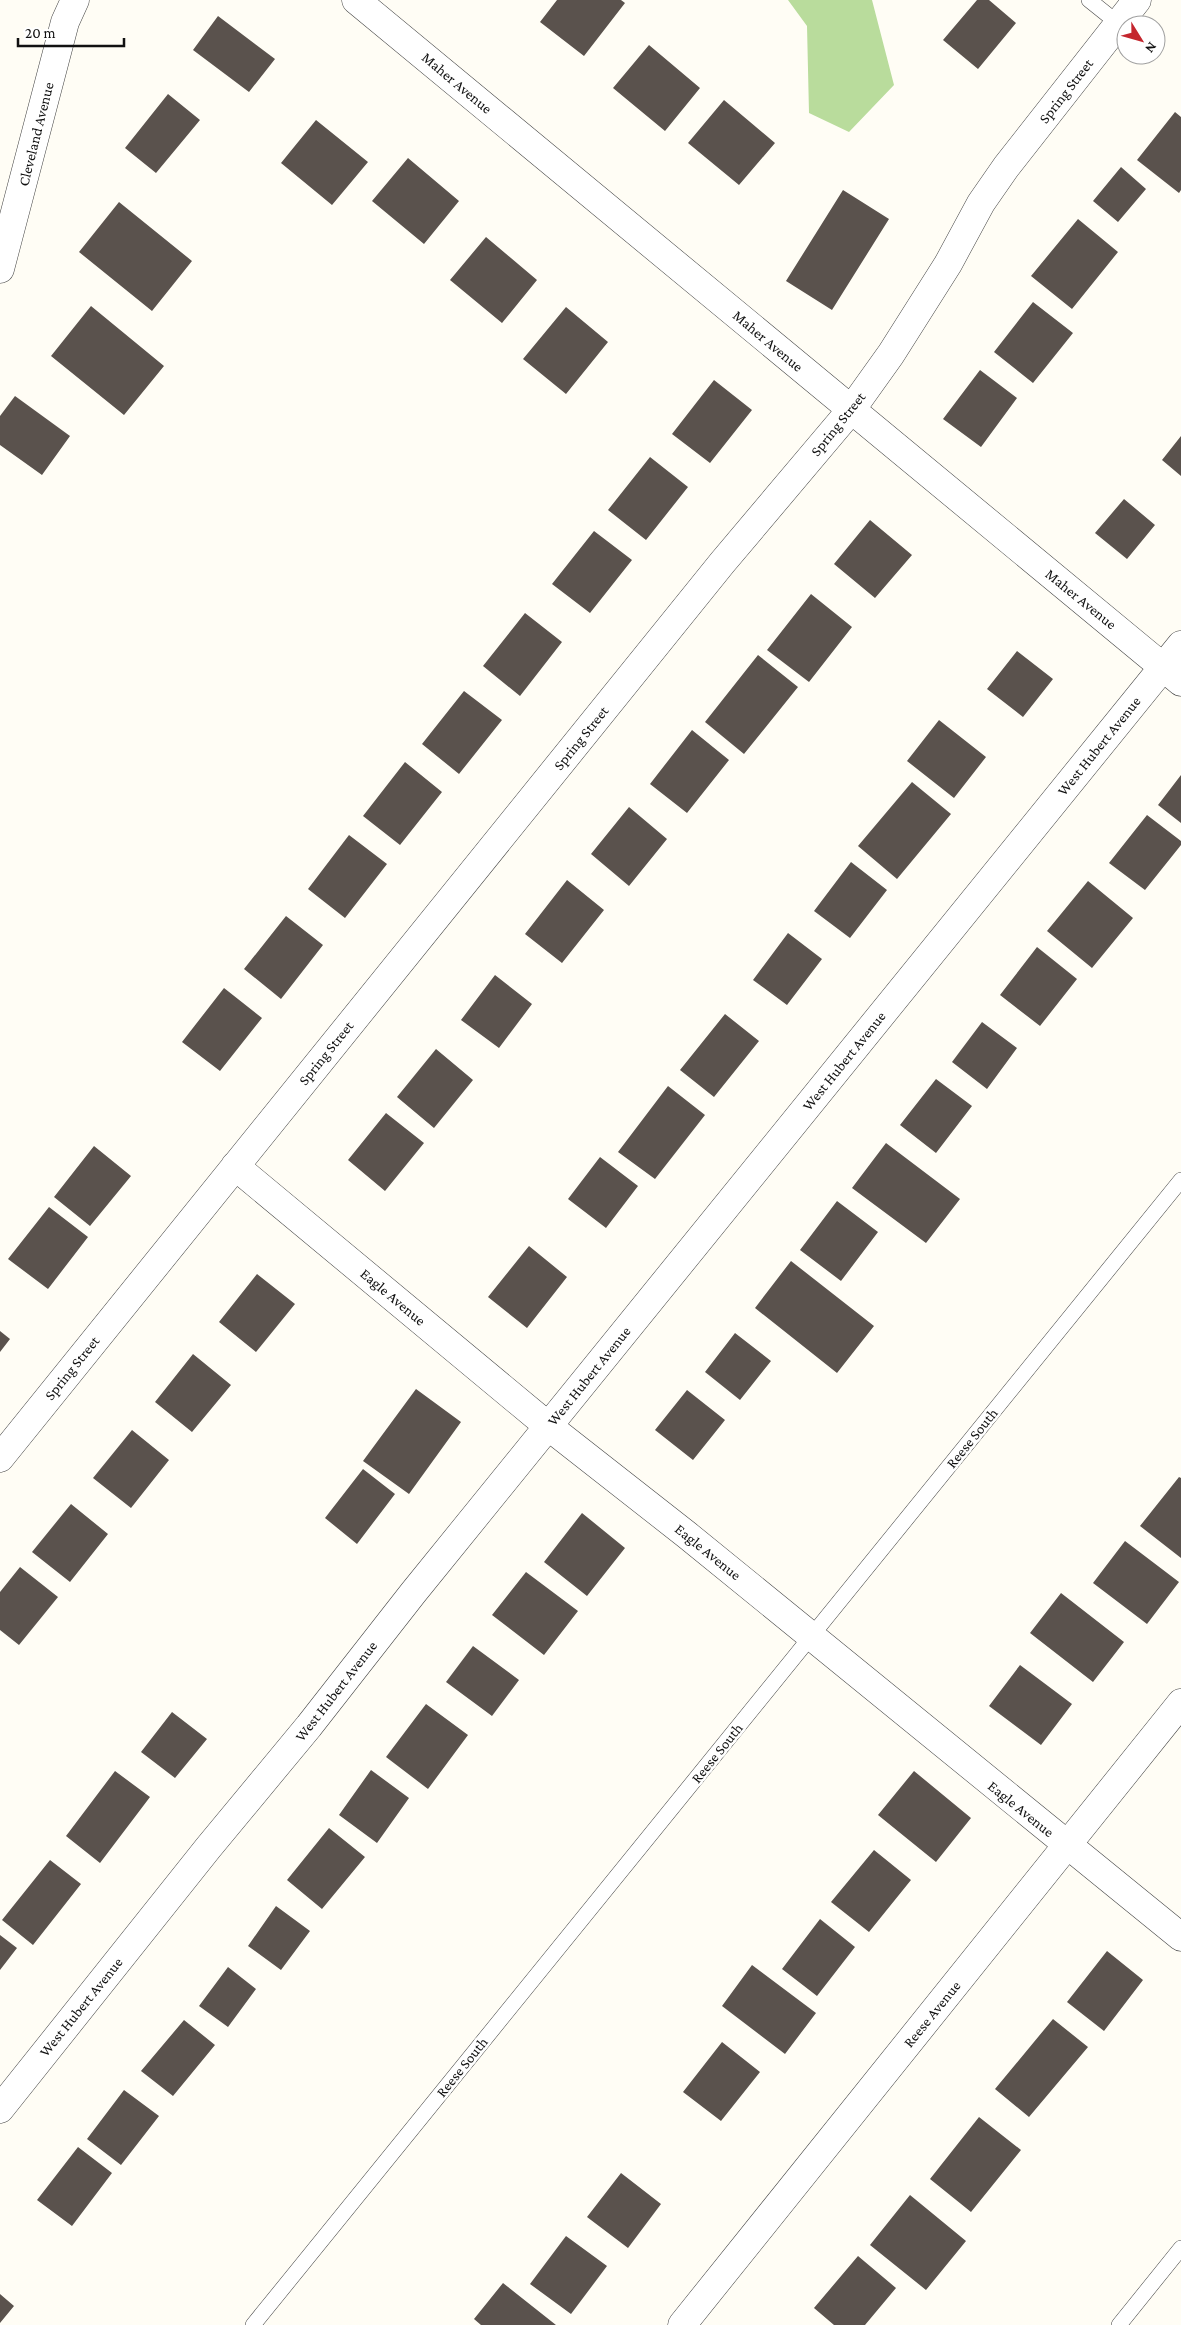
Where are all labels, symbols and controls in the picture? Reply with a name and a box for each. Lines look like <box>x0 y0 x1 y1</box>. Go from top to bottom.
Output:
scale bar <box>18 15 124 47</box>
north arrow <box>1116 15 1166 65</box>
text: 20 m <box>25 25 56 41</box>
text: N <box>1142 39 1161 57</box>
street label: Maher Avenue <box>419 49 496 117</box>
street label: Spring Street <box>1036 55 1098 127</box>
street label: Cleveland Avenue <box>15 80 57 188</box>
street label: Maher Avenue <box>730 307 807 375</box>
street label: Spring Street <box>807 388 870 460</box>
street label: Maher Avenue <box>1042 566 1120 633</box>
street label: West Hubert Avenue <box>1054 693 1144 799</box>
street label: Spring Street <box>550 702 613 774</box>
street label: West Hubert Avenue <box>799 1008 889 1114</box>
street label: Spring Street <box>295 1017 358 1089</box>
street label: Eagle Avenue <box>357 1265 429 1330</box>
street label: West Hubert Avenue <box>544 1323 634 1429</box>
street label: Spring Street <box>41 1332 104 1404</box>
street label: Reese South <box>943 1405 1001 1471</box>
street label: Eagle Avenue <box>671 1521 744 1584</box>
street label: West Hubert Avenue <box>292 1637 380 1744</box>
street label: Reese South <box>688 1720 746 1786</box>
street label: Eagle Avenue <box>984 1778 1057 1841</box>
street label: West Hubert Avenue <box>36 1954 126 2060</box>
street label: Reese Avenue <box>900 1977 964 2050</box>
street label: Reese South <box>433 2034 491 2100</box>

